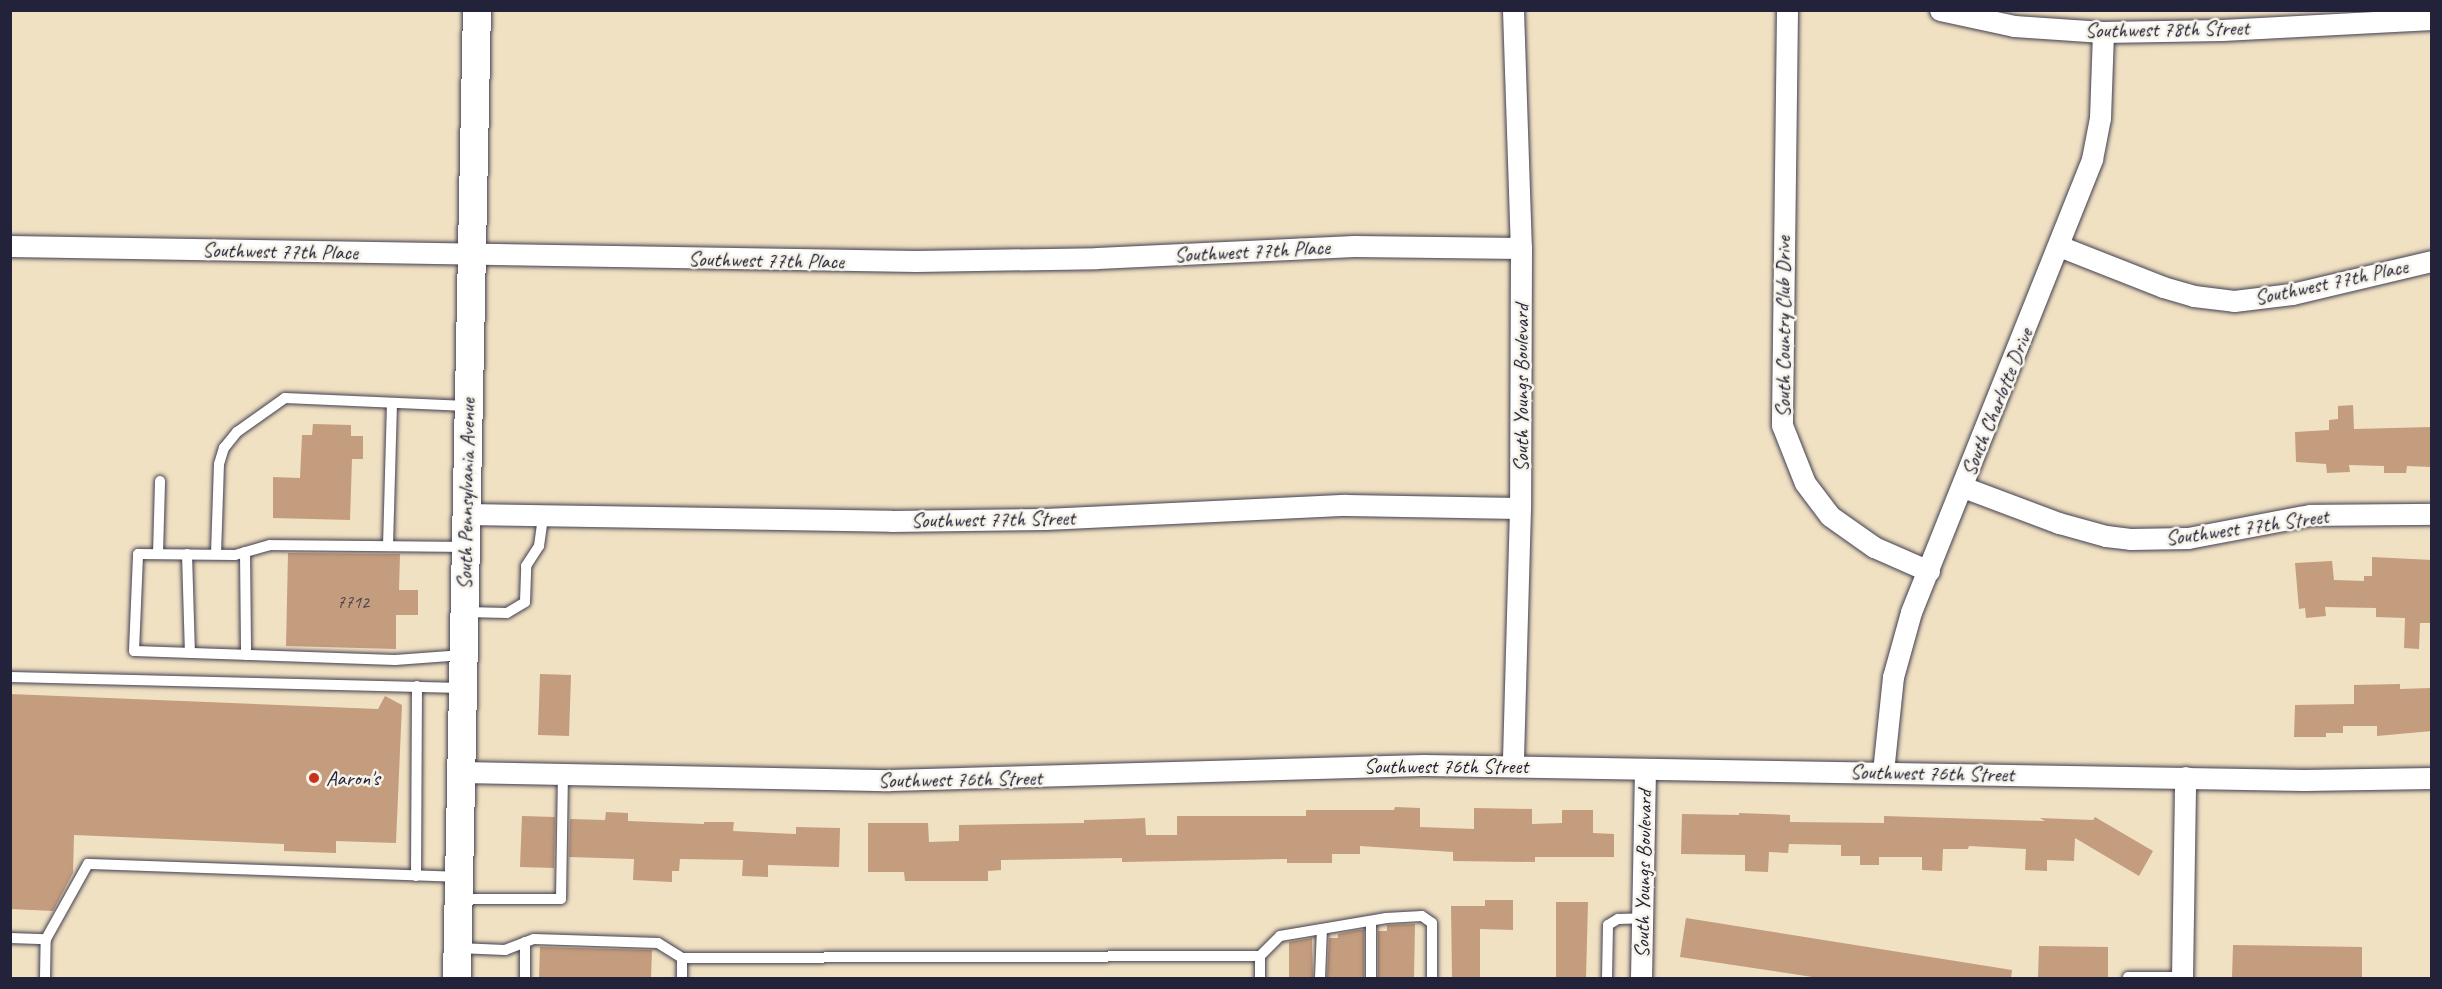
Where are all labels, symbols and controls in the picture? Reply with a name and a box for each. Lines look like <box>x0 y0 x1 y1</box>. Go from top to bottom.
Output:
street label: Southwest 78th Street <box>2084 15 2250 43</box>
street label: Southwest 77th Place <box>1174 234 1330 268</box>
street label: South Country Club Drive <box>1770 236 1796 418</box>
street label: Southwest 77th Place <box>202 237 358 265</box>
street label: Southwest 77th Place <box>688 246 844 274</box>
street label: Southwest 77th Place <box>2252 253 2410 311</box>
street label: South Youngs Boulevard <box>1508 304 1534 472</box>
street label: South Charlotte Drive <box>1956 324 2038 480</box>
street label: South Pennsylvania Avenue <box>452 398 480 590</box>
street label: Southwest 77th Street <box>2164 503 2330 551</box>
street label: Southwest 77th Street <box>910 505 1076 533</box>
house number: 7712 <box>337 591 369 613</box>
street label: Southwest 76th Street <box>1364 753 1528 779</box>
street label: Southwest 76th Street <box>1849 759 2015 787</box>
place label: Aaron's <box>326 765 380 791</box>
street label: Southwest 76th Street <box>877 765 1043 793</box>
marker: Aaron's <box>307 771 321 785</box>
street label: South Youngs Boulevard <box>1629 789 1657 959</box>

